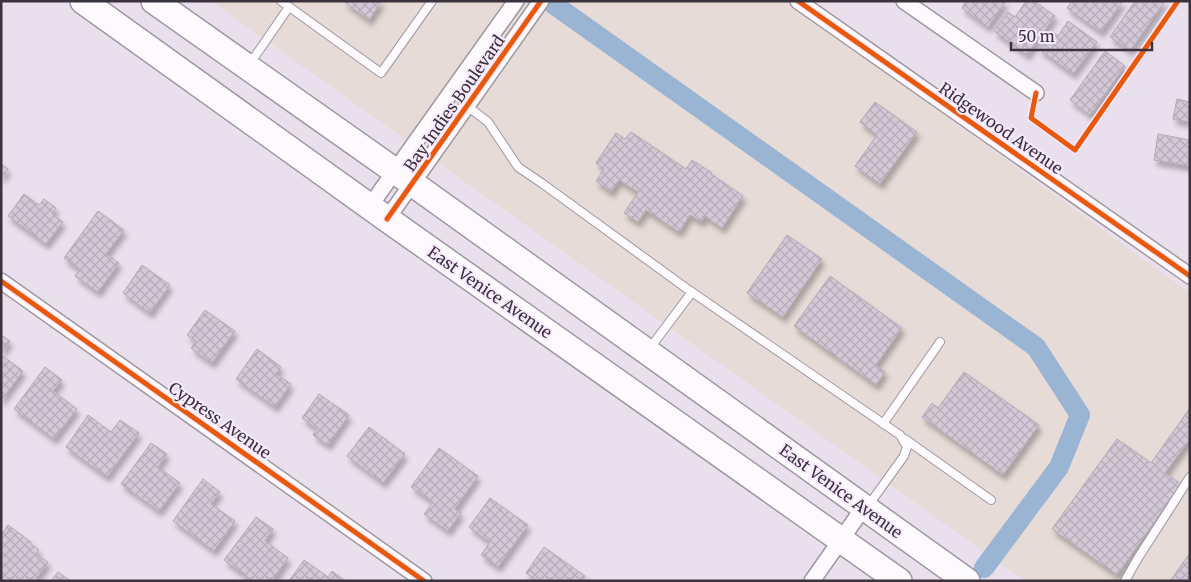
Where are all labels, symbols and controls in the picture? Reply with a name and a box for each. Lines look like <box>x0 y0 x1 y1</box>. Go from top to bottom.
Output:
scale bar <box>1011 20 1152 52</box>
text: 50 m <box>1018 27 1055 46</box>
street label: Bay Indies Boulevard <box>399 31 509 175</box>
street label: Ridgewood Avenue <box>935 78 1067 178</box>
street label: East Venice Avenue <box>424 242 556 342</box>
street label: Cypress Avenue <box>165 377 275 463</box>
street label: East Venice Avenue <box>776 440 906 542</box>

